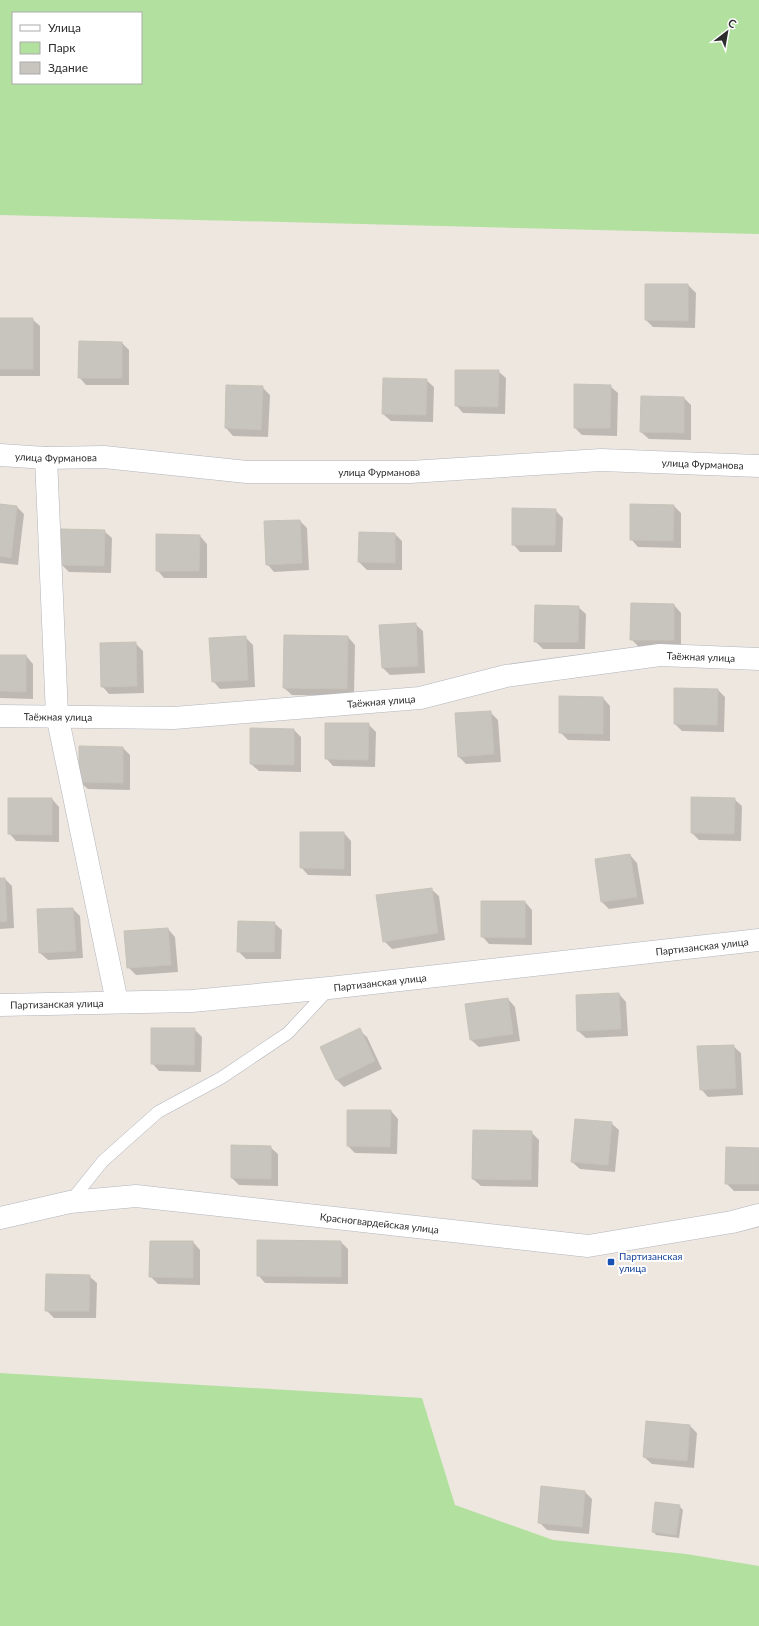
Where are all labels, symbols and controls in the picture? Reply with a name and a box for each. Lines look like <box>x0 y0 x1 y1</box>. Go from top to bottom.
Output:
legend <box>12 12 142 84</box>
north arrow <box>707 12 747 52</box>
text: С <box>726 16 739 31</box>
text: Улица <box>48 20 81 35</box>
text: Парк <box>48 40 76 55</box>
text: Здание <box>48 60 88 75</box>
street label: улица Фурманова <box>15 450 97 464</box>
street label: улица Фурманова <box>662 456 744 471</box>
street label: улица Фурманова <box>338 465 420 478</box>
street label: Таёжная улица <box>667 649 735 664</box>
street label: Таёжная улица <box>347 692 416 710</box>
street label: Таёжная улица <box>24 710 92 723</box>
street label: Партизанская улица <box>655 935 749 958</box>
street label: Партизанская улица <box>333 971 427 993</box>
street label: Партизанская улица <box>10 997 104 1011</box>
street label: Красногвардейская улица <box>319 1210 440 1235</box>
place label: Партизанская улица <box>619 1250 682 1274</box>
marker: Партизанская улица <box>606 1257 616 1267</box>

